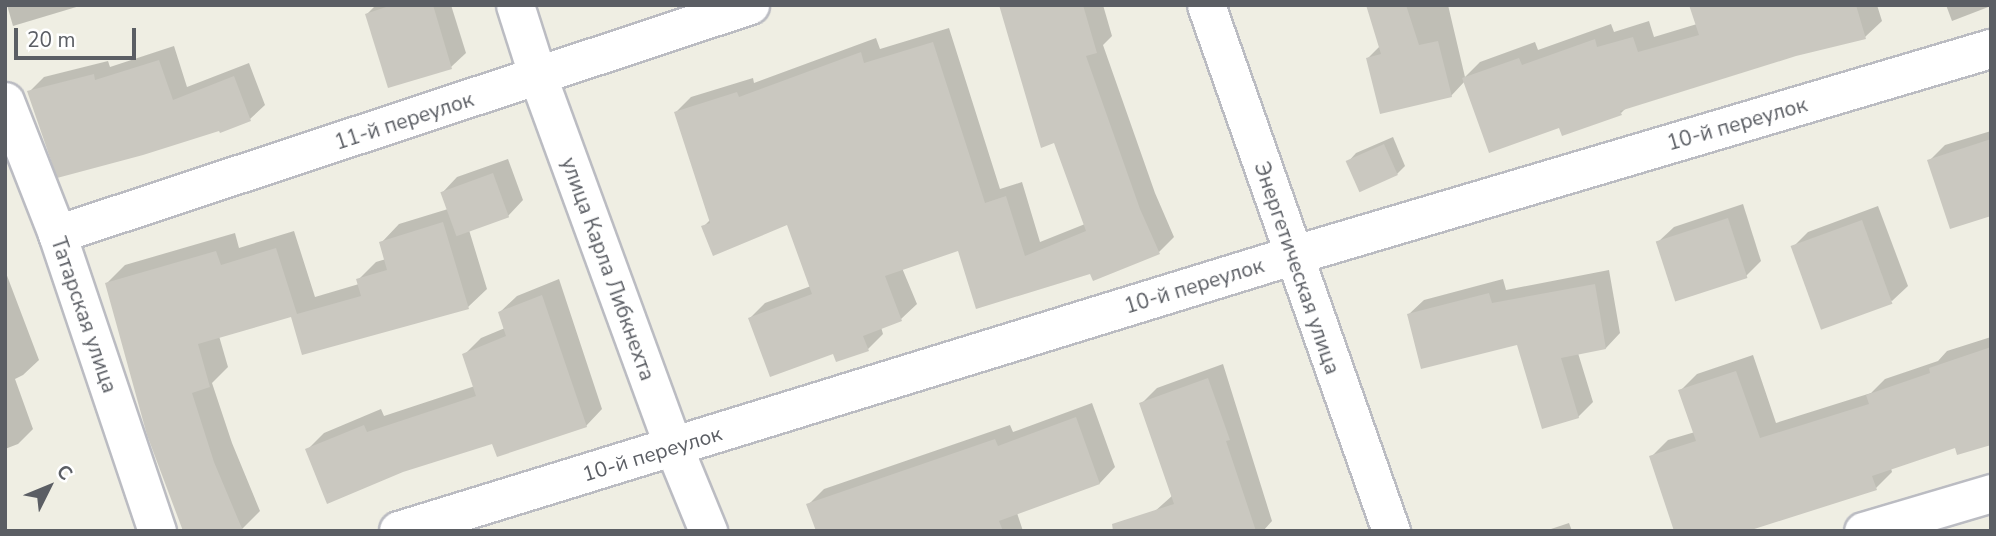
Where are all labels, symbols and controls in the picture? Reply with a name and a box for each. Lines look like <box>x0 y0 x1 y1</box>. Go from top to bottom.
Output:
scale bar <box>18 14 140 58</box>
text: 20 m <box>27 26 76 54</box>
street label: 11-й переулок <box>331 87 477 155</box>
street label: 10-й переулок <box>1664 92 1810 156</box>
street label: улица Карла Либкнехта <box>556 154 660 384</box>
street label: Энергетическая улица <box>1249 158 1345 378</box>
street label: Татарская улица <box>46 234 122 396</box>
street label: 10-й переулок <box>1121 253 1267 319</box>
street label: 10-й переулок <box>579 421 725 487</box>
north arrow <box>14 452 84 522</box>
text: С <box>50 459 78 486</box>

